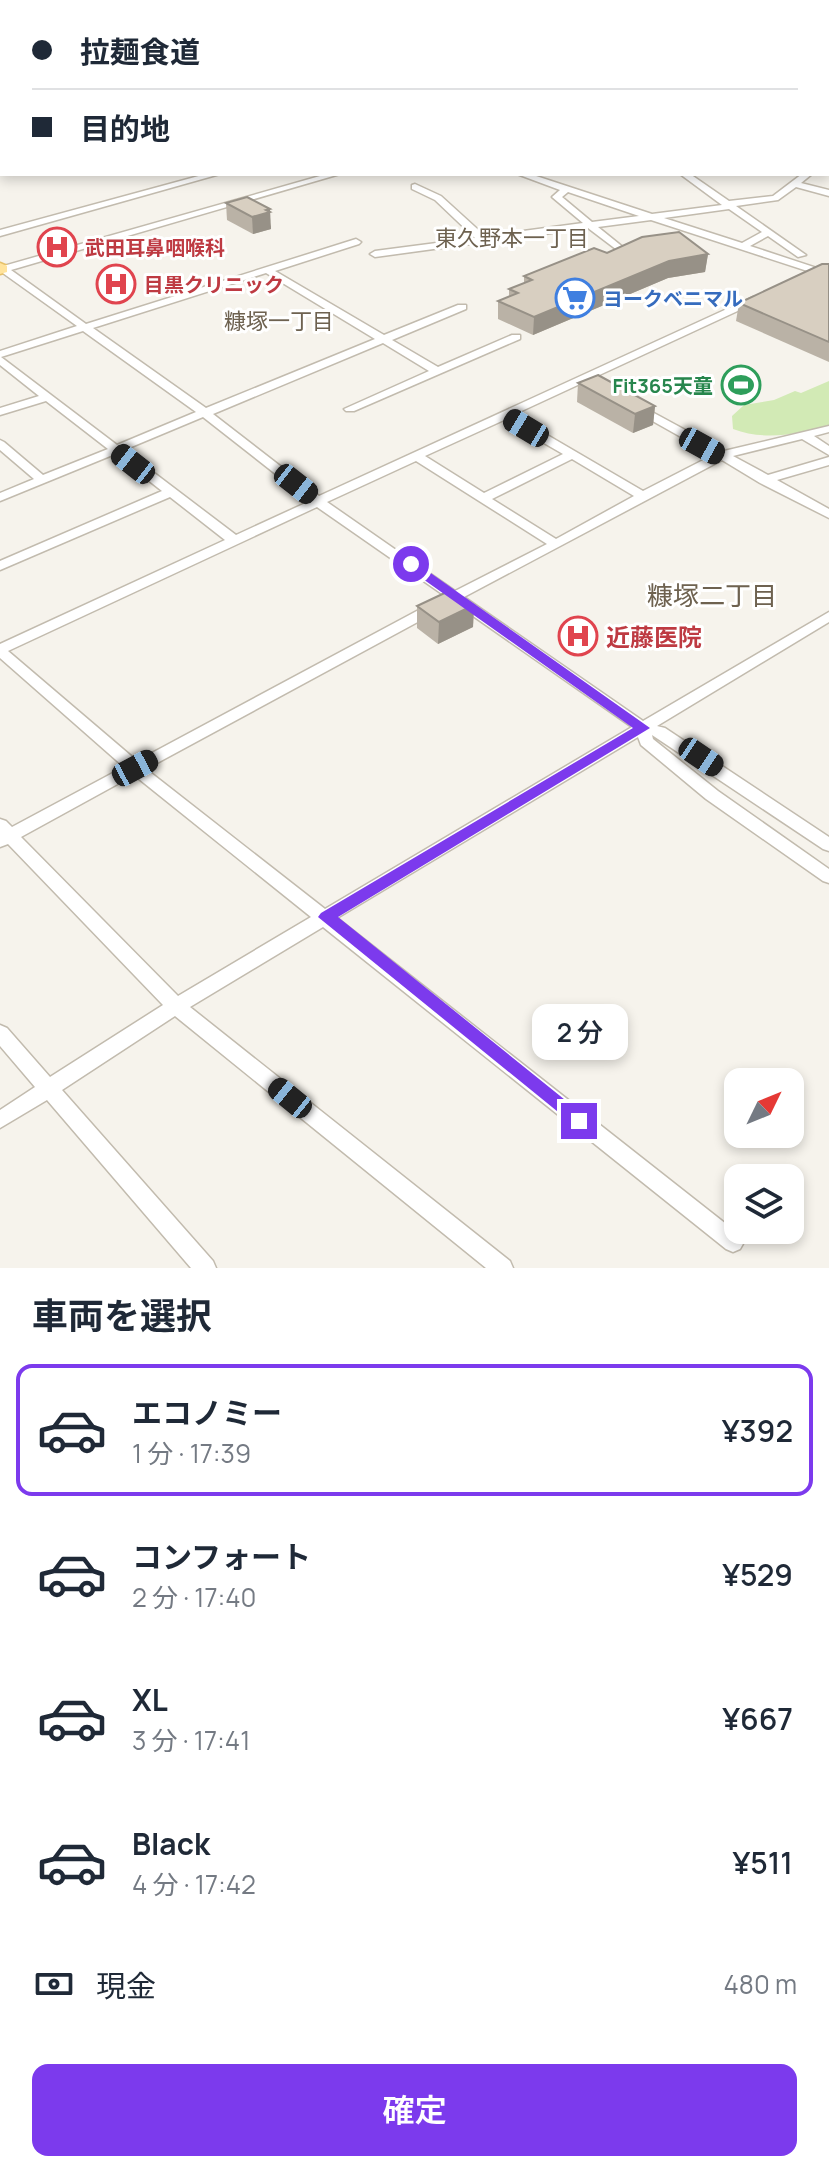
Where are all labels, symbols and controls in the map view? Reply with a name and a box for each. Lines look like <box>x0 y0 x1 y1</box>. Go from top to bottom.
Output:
text: 拉麺食道 <box>80 31 200 72</box>
text: 目的地 <box>80 108 170 149</box>
district label: 東久野本一丁目 <box>435 223 589 253</box>
hospital icon: 武田耳鼻咽喉科 <box>36 226 78 268</box>
place label: 武田耳鼻咽喉科 <box>85 234 225 261</box>
hospital icon: 目黒クリニック <box>95 263 137 305</box>
place label: 目黒クリニック <box>144 271 284 298</box>
supermarket icon: ヨークベニマル <box>554 277 596 319</box>
place label: ヨークベニマル <box>603 285 743 312</box>
district label: 糠塚一丁目 <box>224 306 334 336</box>
sports icon: Fit365天童 <box>720 364 762 406</box>
place label: Fit365天童 <box>612 372 713 399</box>
car <box>499 405 553 451</box>
car <box>675 424 729 468</box>
car <box>107 440 159 488</box>
car <box>270 460 322 508</box>
route start <box>393 546 429 582</box>
district label: 糠塚二丁目 <box>647 577 777 613</box>
hospital icon: 近藤医院 <box>557 615 599 657</box>
place label: 近藤医院 <box>606 620 702 653</box>
car <box>674 734 728 780</box>
car <box>108 746 162 790</box>
callout: 2 分 <box>531 1005 627 1061</box>
text: 2 分 <box>557 1014 603 1050</box>
north arrow <box>724 1068 804 1148</box>
map controls <box>724 1068 804 1244</box>
car <box>264 1074 316 1122</box>
route end <box>561 1103 597 1139</box>
button: layers <box>724 1164 804 1244</box>
text: 車両を選択 <box>32 1291 212 1340</box>
text: エコノミー <box>132 1392 282 1433</box>
icon: car <box>36 1394 108 1466</box>
text: ¥392 <box>722 1410 793 1451</box>
text: 1 分 · 17:39 <box>132 1435 251 1471</box>
text: コンフォート <box>132 1536 311 1577</box>
icon: car <box>36 1538 108 1610</box>
text: ¥529 <box>722 1554 793 1595</box>
text: 2 分 · 17:40 <box>132 1579 256 1615</box>
text: XL <box>132 1679 168 1720</box>
icon: car <box>36 1682 108 1754</box>
text: ¥667 <box>722 1698 793 1739</box>
text: 3 分 · 17:41 <box>132 1722 250 1758</box>
text: Black <box>132 1823 210 1864</box>
icon: car <box>36 1826 108 1898</box>
text: ¥511 <box>732 1842 793 1883</box>
text: 4 分 · 17:42 <box>132 1866 256 1902</box>
icon: cash <box>32 1962 76 2006</box>
text: 現金 <box>96 1965 156 2006</box>
text: 480 m <box>723 1966 797 2002</box>
button: 確定 <box>32 2064 797 2156</box>

